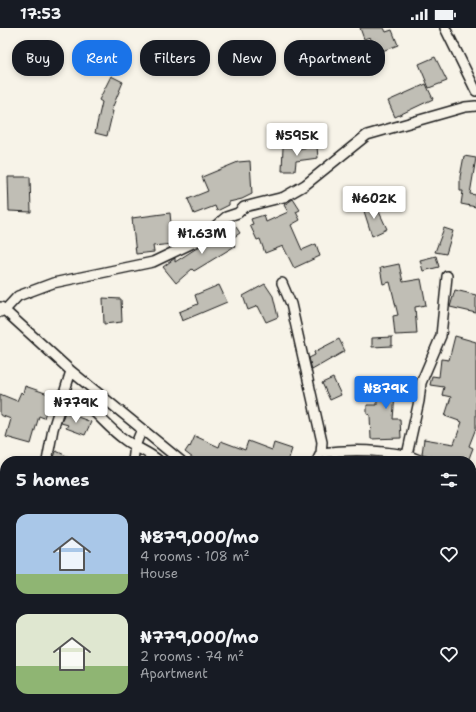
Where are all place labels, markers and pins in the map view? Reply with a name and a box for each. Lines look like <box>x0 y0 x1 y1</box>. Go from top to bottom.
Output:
pin: ₦595K <box>269 123 325 157</box>
pin: ₦602K <box>346 186 402 220</box>
pin: ₦1.63M <box>169 221 235 255</box>
pin: ₦879K <box>358 376 414 410</box>
pin: ₦779K <box>48 390 104 424</box>

